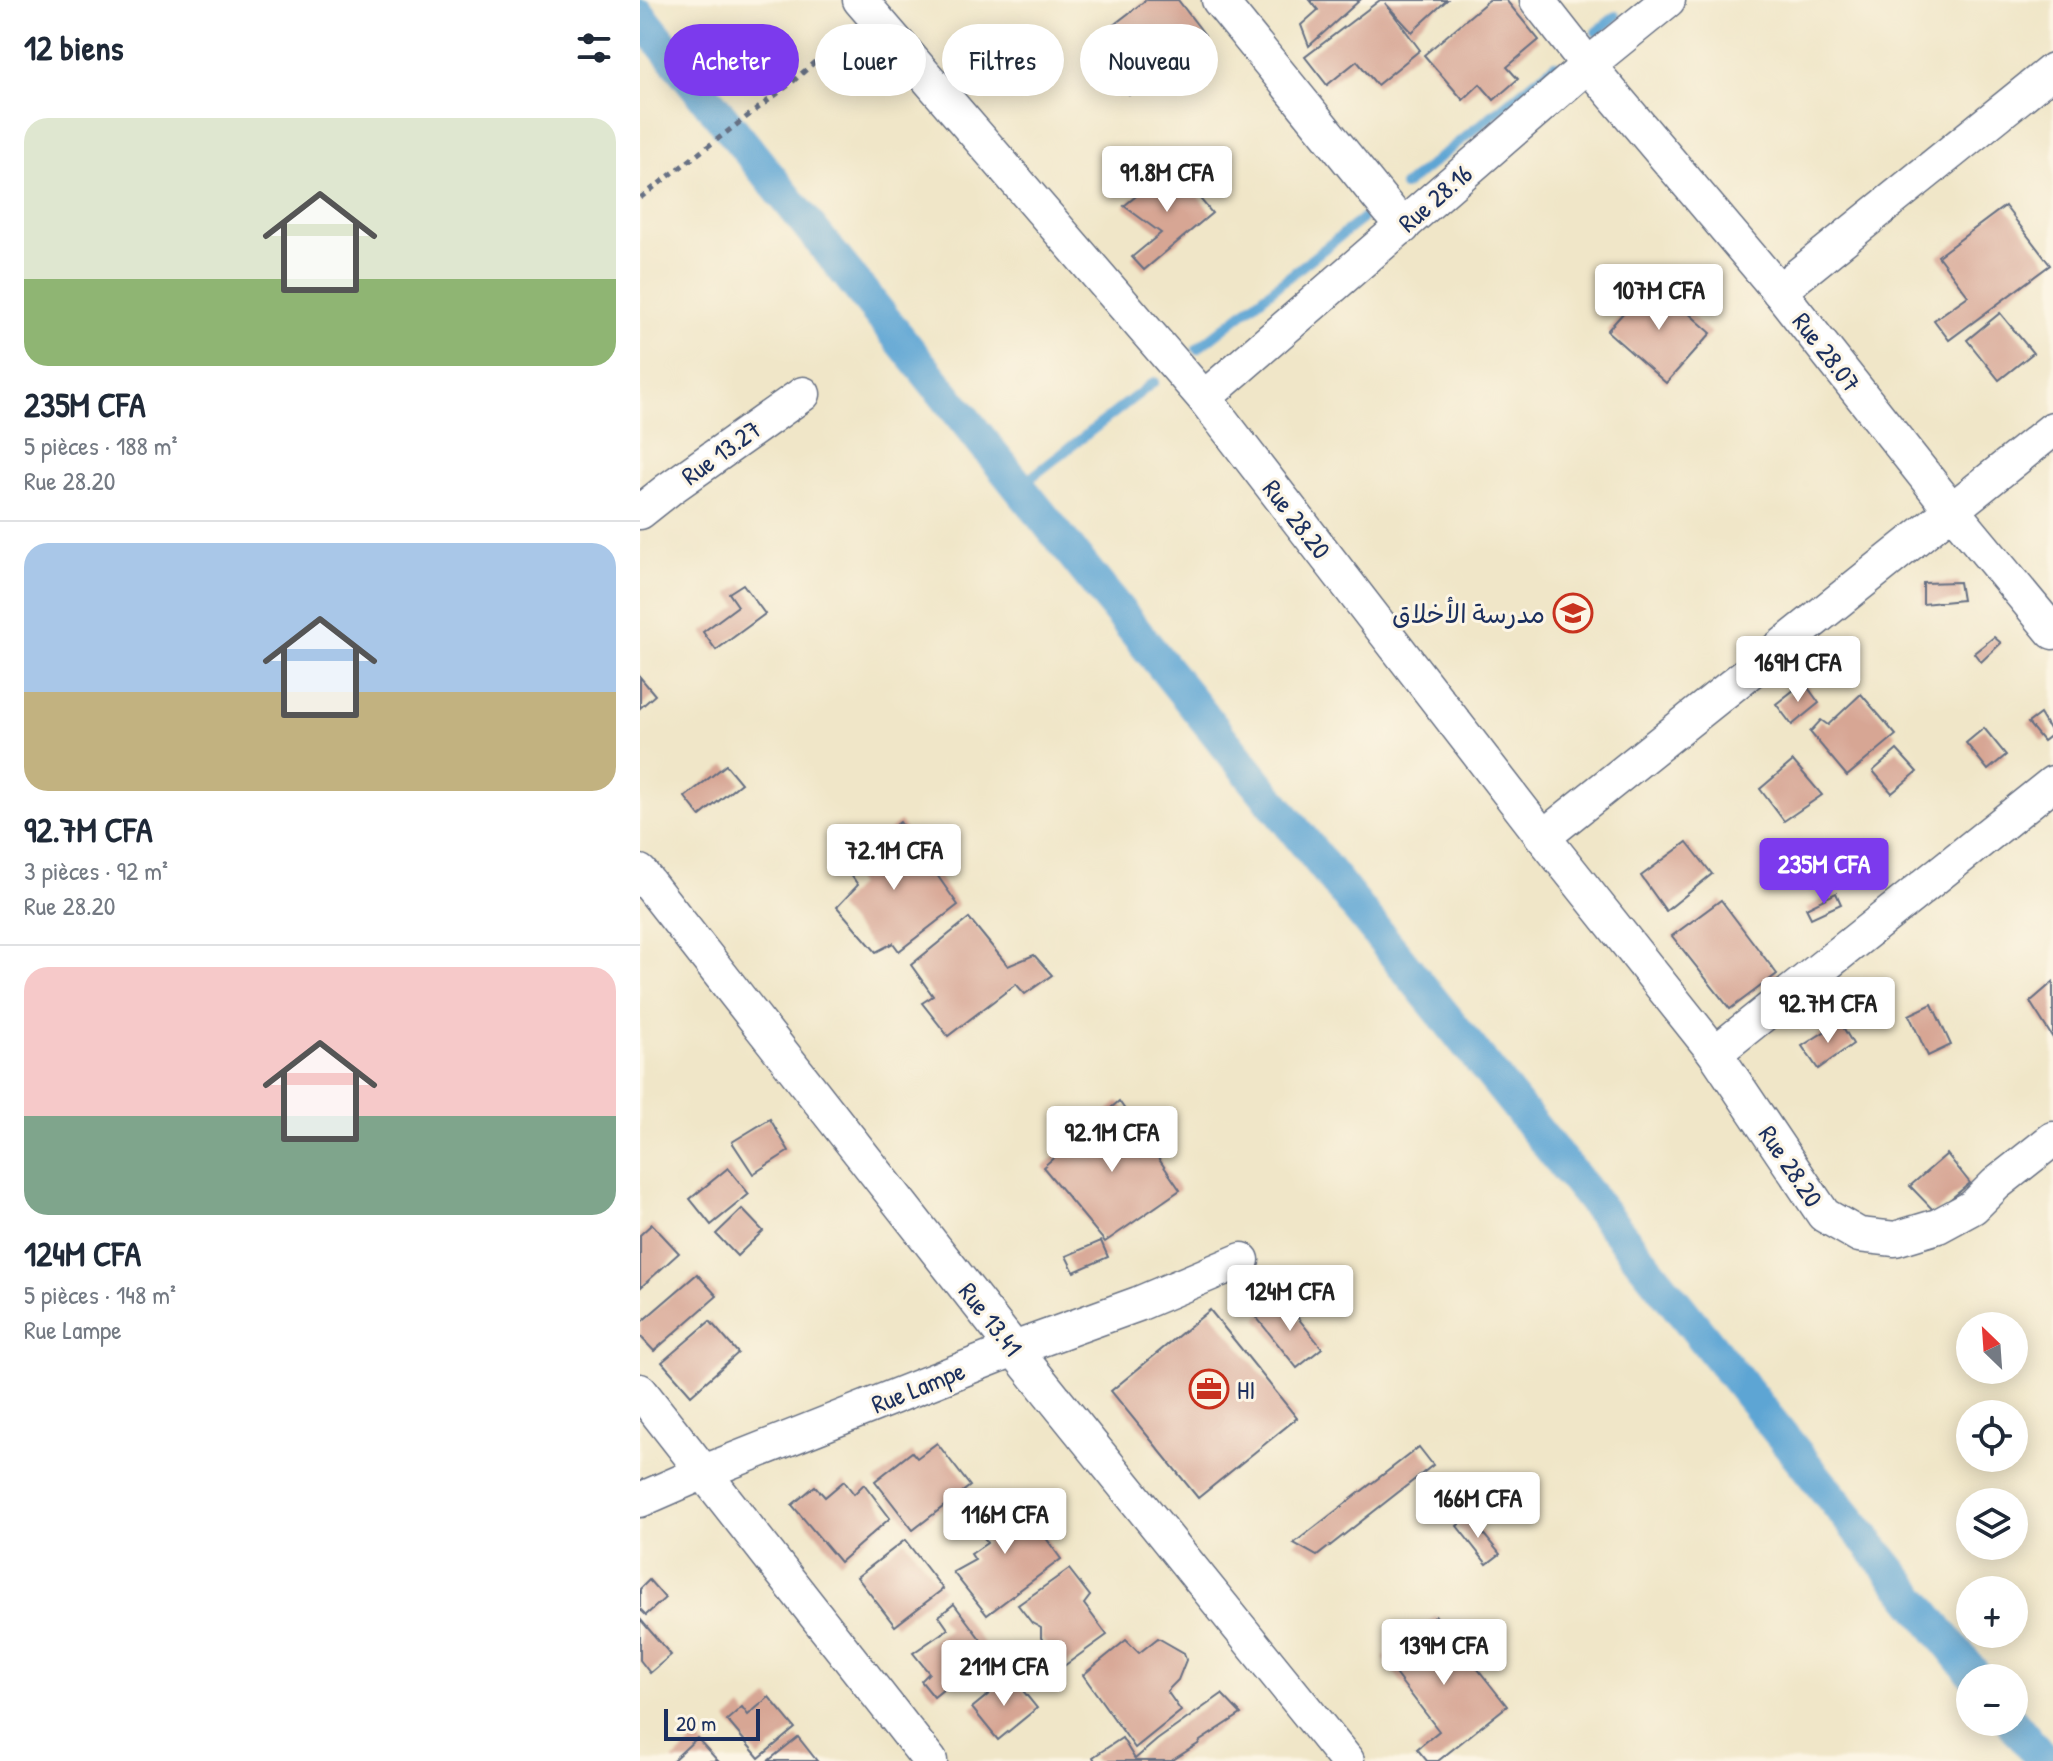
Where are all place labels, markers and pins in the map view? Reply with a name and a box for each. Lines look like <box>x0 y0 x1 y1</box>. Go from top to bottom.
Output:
pin: 91.8M CFA <box>1075 146 1259 214</box>
pin: 107M CFA <box>1576 264 1742 332</box>
school or university icon: مدرسة الأخلاق <box>1552 592 1594 634</box>
place label: مدرسة الأخلاق <box>1392 596 1545 631</box>
pin: 169M CFA <box>1715 636 1881 704</box>
pin: 72.1M CFA <box>802 824 986 892</box>
pin: 235M CFA <box>1741 838 1907 906</box>
pin: 92.7M CFA <box>1736 977 1920 1045</box>
pin: 92.1M CFA <box>1020 1106 1204 1174</box>
pin: 124M CFA <box>1207 1265 1373 1333</box>
office icon: HI <box>1188 1368 1230 1410</box>
place label: HI <box>1237 1372 1255 1407</box>
pin: 166M CFA <box>1395 1472 1561 1540</box>
pin: 116M CFA <box>922 1488 1088 1556</box>
pin: 139M CFA <box>1361 1619 1527 1687</box>
pin: 211M CFA <box>921 1640 1087 1708</box>

